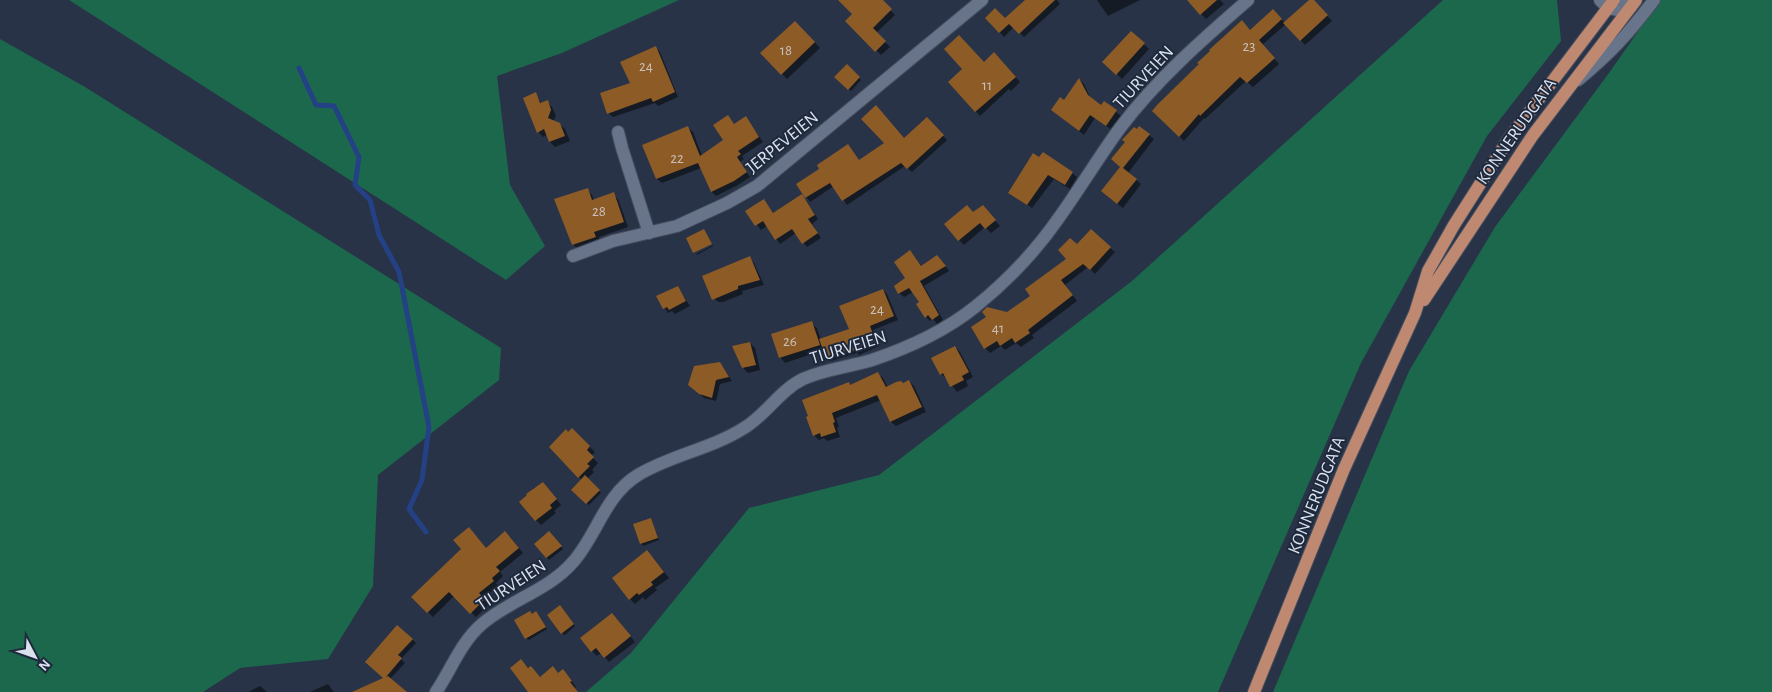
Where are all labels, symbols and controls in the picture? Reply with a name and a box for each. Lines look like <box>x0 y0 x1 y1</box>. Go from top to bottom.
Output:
house number: 23 <box>1242 39 1256 54</box>
house number: 18 <box>780 43 792 58</box>
street label: TIURVEIEN <box>1110 43 1177 113</box>
house number: 24 <box>639 59 653 74</box>
street label: KONNERUDGATA <box>1474 75 1560 188</box>
house number: 11 <box>982 78 992 93</box>
street label: JERPEVEIEN <box>743 108 822 177</box>
house number: 22 <box>670 151 684 166</box>
house number: 28 <box>592 204 606 219</box>
house number: 24 <box>870 302 884 317</box>
house number: 41 <box>992 321 1004 336</box>
street label: TIURVEIEN <box>808 328 889 368</box>
house number: 26 <box>783 334 797 349</box>
street label: KONNERUDGATA <box>1285 433 1349 557</box>
street label: TIURVEIEN <box>473 557 550 615</box>
north arrow <box>10 632 60 682</box>
text: N <box>36 657 53 673</box>

